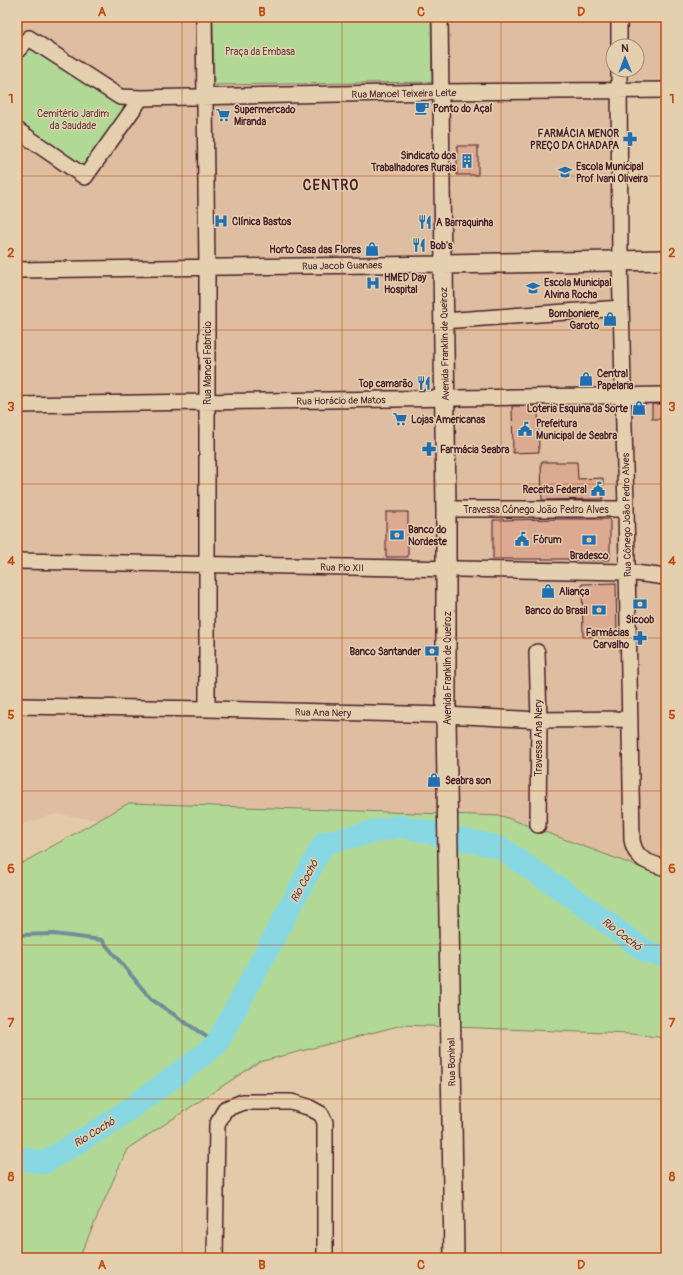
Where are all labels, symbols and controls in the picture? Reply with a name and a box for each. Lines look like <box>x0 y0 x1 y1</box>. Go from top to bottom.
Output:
text: A <box>98 4 107 20</box>
text: B <box>258 4 266 20</box>
text: C <box>417 4 425 20</box>
text: D <box>577 4 585 20</box>
north arrow <box>605 38 645 78</box>
text: N <box>621 42 629 55</box>
park label: Praça da Embasa <box>225 46 295 58</box>
street label: Rua Manoel Teixeira Leite <box>351 87 457 101</box>
text: 1 <box>8 91 14 107</box>
text: 1 <box>669 91 675 107</box>
cafe icon: Ponto do Açaí <box>414 100 430 116</box>
place label: Ponto do Açaí <box>433 103 492 115</box>
place label: Supermercado Miranda <box>234 104 296 128</box>
supermarket icon: Supermercado Miranda <box>215 107 231 123</box>
park label: Cemitério Jardim da Saudade <box>37 108 109 132</box>
place label: FARMÁCIA MENOR PREÇO DA CHADAPA <box>530 126 620 152</box>
pharmacy icon: FARMÁCIA MENOR PREÇO DA CHADAPA <box>622 131 638 147</box>
place label: Sindicato dos Trabalhadores Rurais <box>370 150 457 174</box>
building icon: Sindicato dos Trabalhadores Rurais <box>459 153 475 169</box>
place label: Escola Municipal Prof Ivani Oliveira <box>576 161 648 185</box>
school or university icon: Escola Municipal Prof Ivani Oliveira <box>557 164 573 180</box>
district label: CENTRO <box>303 177 359 194</box>
hospital icon: Clínica Bastos <box>213 213 229 229</box>
restaurant icon: A Barraquinha <box>417 214 433 230</box>
place label: Clínica Bastos <box>232 216 292 228</box>
place label: A Barraquinha <box>436 217 493 229</box>
restaurant icon: Bob's <box>411 237 427 253</box>
place label: Bob's <box>430 240 453 252</box>
shop icon: Horto Casa das Flores <box>364 241 380 257</box>
place label: Horto Casa das Flores <box>269 244 362 256</box>
text: 2 <box>7 245 15 261</box>
text: 2 <box>668 245 676 261</box>
street label: Rua Jacob Guanaes <box>302 259 383 273</box>
place label: HMED Day Hospital <box>384 272 427 296</box>
hospital icon: HMED Day Hospital <box>365 275 381 291</box>
place label: Escola Municipal Alvina Rocha <box>544 277 612 301</box>
school or university icon: Escola Municipal Alvina Rocha <box>525 280 541 296</box>
street label: Avenida Franklin de Queiroz <box>438 287 452 401</box>
place label: Bomboniere Garoto <box>549 308 600 332</box>
shop icon: Bomboniere Garoto <box>602 311 618 327</box>
street label: Rua Manoel Fabrício <box>202 321 214 405</box>
place label: Central Papelaria <box>597 368 634 392</box>
shop icon: Central Papelaria <box>578 371 594 387</box>
restaurant icon: Top camarão <box>416 375 432 391</box>
place label: Top camarão <box>357 378 414 390</box>
street label: Rua Horácio de Matos <box>296 394 386 408</box>
text: 3 <box>7 399 15 415</box>
text: 3 <box>668 399 676 415</box>
shop icon: Loteria Esquina da Sorte <box>631 400 647 416</box>
place label: Loteria Esquina da Sorte <box>527 403 629 415</box>
supermarket icon: Lojas Americanas <box>392 411 408 427</box>
place label: Lojas Americanas <box>411 414 486 426</box>
place label: Prefeitura Municipal de Seabra <box>536 418 617 442</box>
public building icon: Prefeitura Municipal de Seabra <box>517 421 533 437</box>
pharmacy icon: Farmácia Seabra <box>421 441 437 457</box>
place label: Farmácia Seabra <box>440 444 510 456</box>
street label: Rua Cônego João Pedro Alves <box>620 452 634 577</box>
public building icon: Receita Federal <box>590 481 606 497</box>
place label: Receita Federal <box>522 484 587 496</box>
street label: Travessa Cônego João Pedro Alves <box>463 504 609 516</box>
place label: Banco do Nordeste <box>408 524 448 548</box>
bank icon: Banco do Nordeste <box>389 527 405 543</box>
public building icon: Fórum <box>514 531 530 547</box>
bank icon: Bradesco <box>581 532 597 548</box>
place label: Fórum <box>533 534 562 546</box>
place label: Bradesco <box>570 550 609 562</box>
text: 4 <box>7 553 15 569</box>
text: 4 <box>668 553 676 569</box>
street label: Rua Pio XII <box>320 562 364 574</box>
shop icon: Aliança <box>540 583 556 599</box>
place label: Aliança <box>559 586 590 598</box>
bank icon: Sicoob <box>632 596 648 612</box>
bank icon: Banco do Brasil <box>591 602 607 618</box>
place label: Banco do Brasil <box>525 605 588 617</box>
street label: Avenida Franklin de Queiroz <box>442 611 454 725</box>
place label: Sicoob <box>626 614 654 626</box>
place label: Farmácias Carvalho <box>586 627 630 651</box>
pharmacy icon: Farmácias Carvalho <box>632 630 648 646</box>
bank icon: Banco Santander <box>424 643 440 659</box>
place label: Banco Santander <box>349 646 421 658</box>
street label: Travessa Ana Nery <box>533 699 545 777</box>
text: 5 <box>7 707 15 723</box>
street label: Rua Ana Nery <box>295 707 352 720</box>
text: 5 <box>668 707 676 723</box>
shop icon: Seabra son <box>426 772 442 788</box>
place label: Seabra son <box>445 775 491 787</box>
water label: Rio Cochó <box>288 857 321 905</box>
text: 6 <box>7 861 15 877</box>
text: 6 <box>668 861 676 877</box>
water label: Rio Cochó <box>599 915 645 954</box>
text: 7 <box>8 1015 15 1031</box>
text: 7 <box>669 1015 676 1031</box>
street label: Rua Boninal <box>446 1038 458 1086</box>
water label: Rio Cochó <box>71 1114 118 1150</box>
text: 8 <box>8 1169 15 1185</box>
text: 8 <box>669 1169 676 1185</box>
text: A <box>98 1257 107 1273</box>
text: B <box>258 1257 266 1273</box>
text: C <box>417 1257 425 1273</box>
text: D <box>577 1257 585 1273</box>

